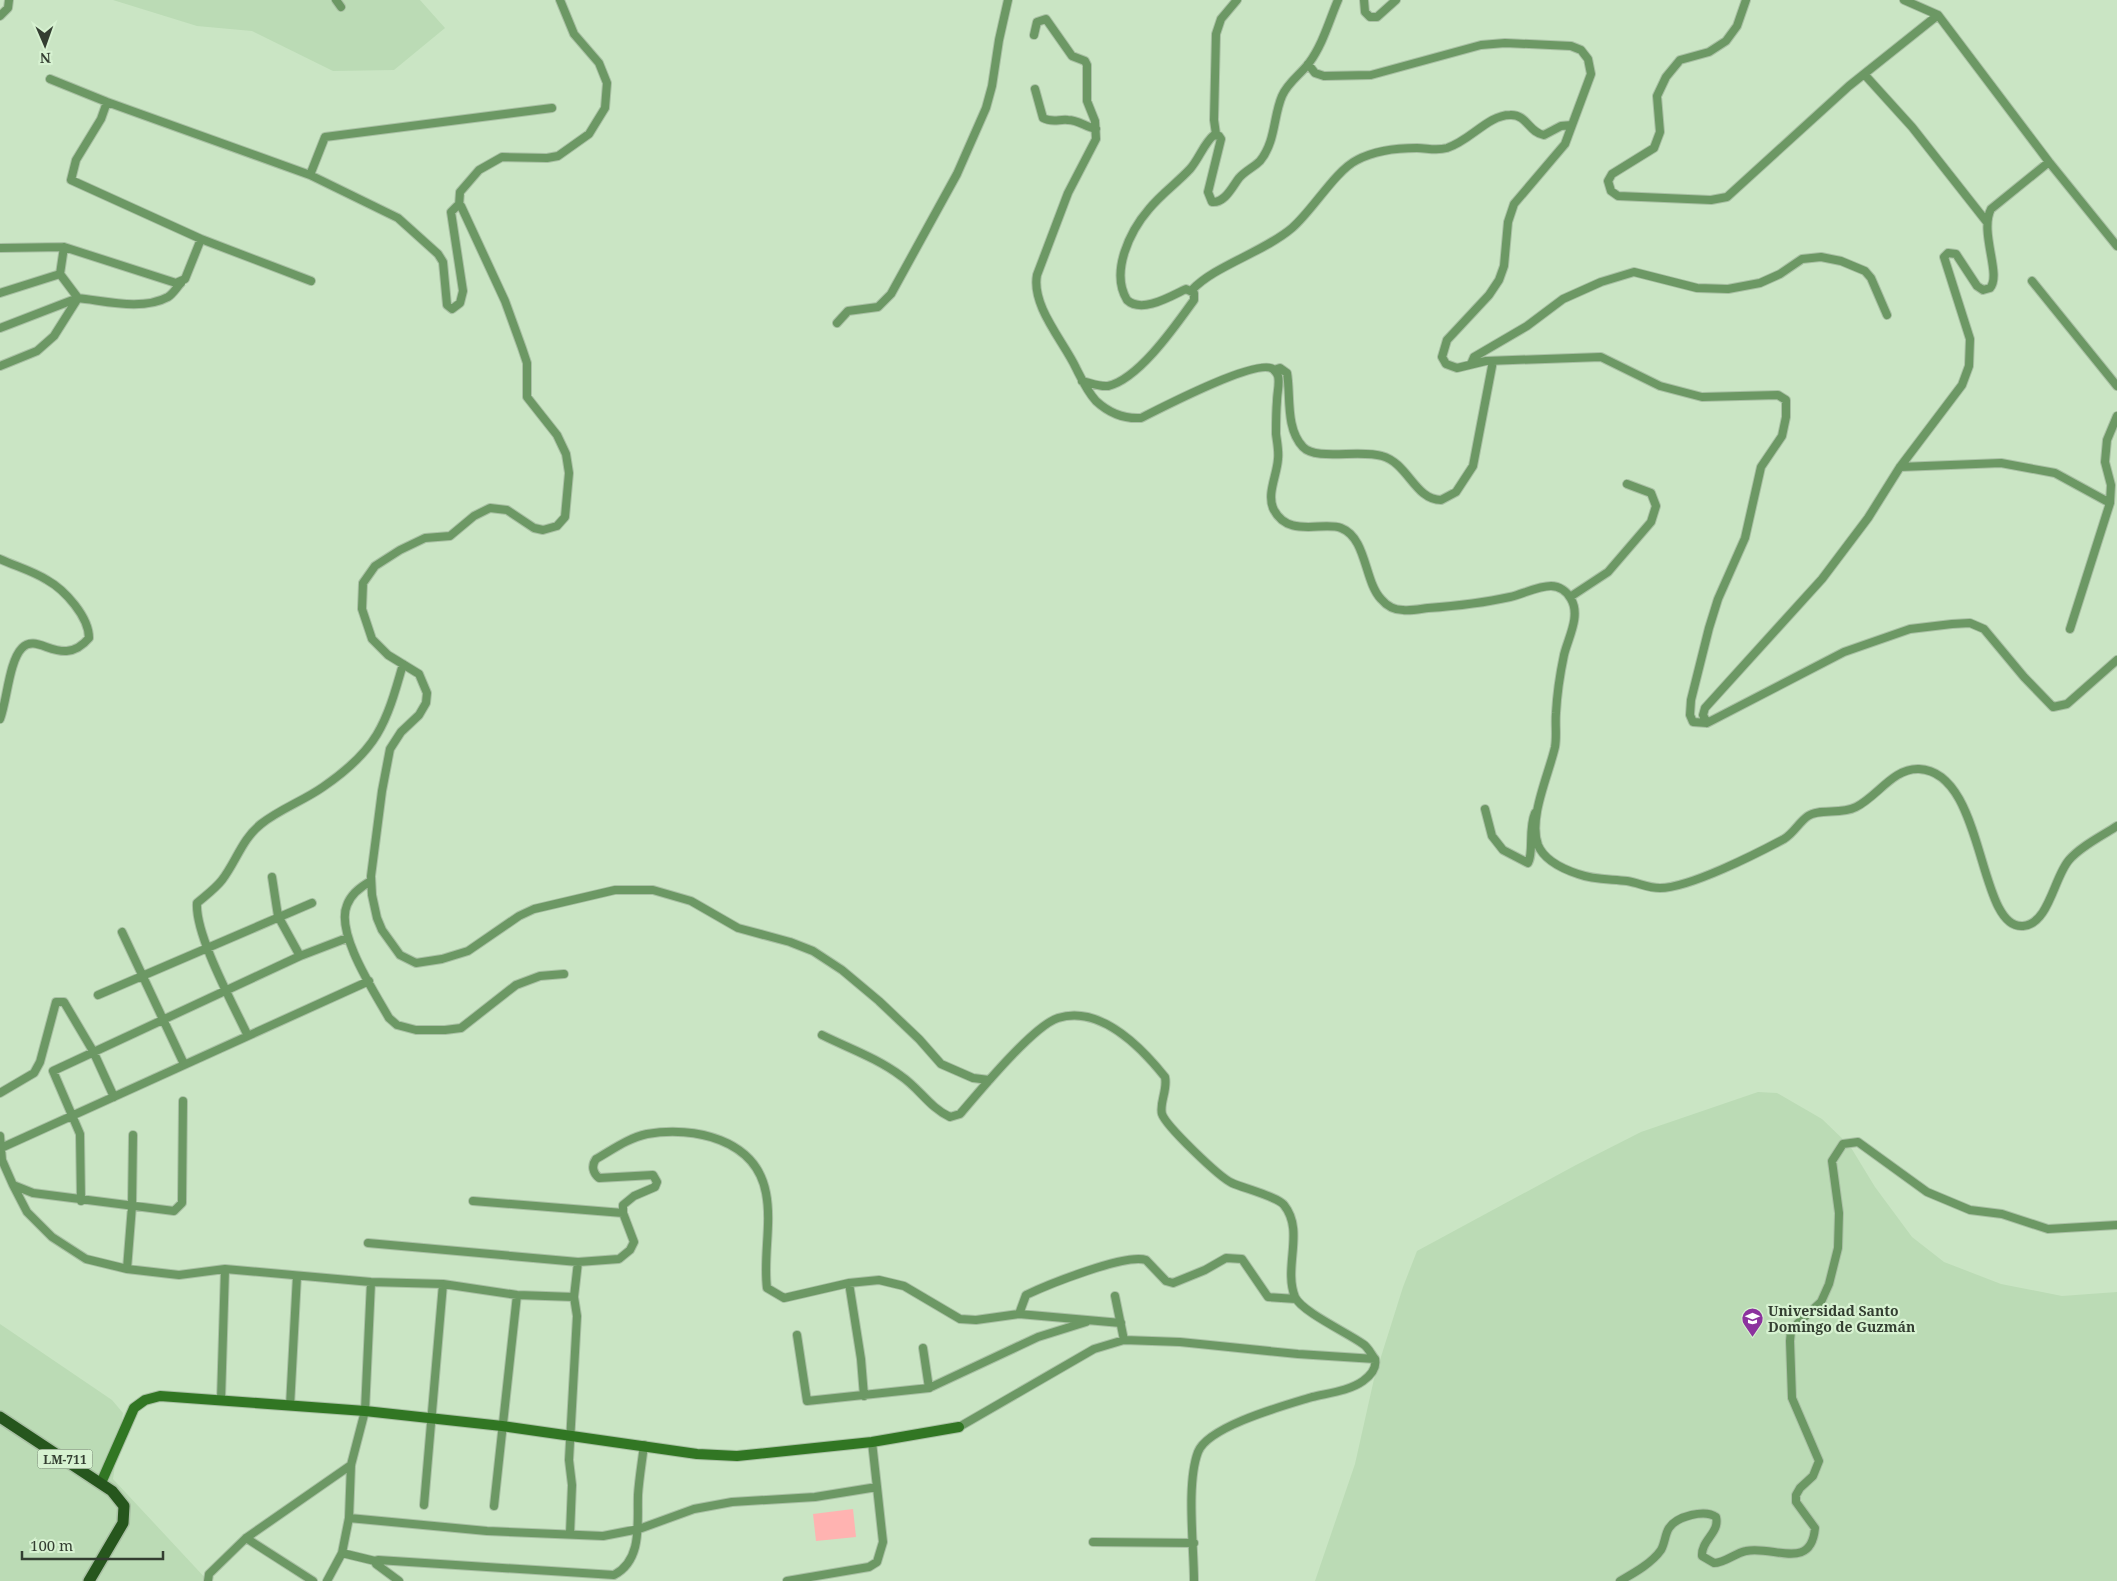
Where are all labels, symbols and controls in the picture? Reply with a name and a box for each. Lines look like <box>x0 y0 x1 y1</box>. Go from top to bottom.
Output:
north arrow <box>20 20 70 70</box>
text: N <box>40 49 51 68</box>
place label: Universidad Santo Domingo de Guzmán <box>1768 1301 1915 1336</box>
school or university icon: Universidad Santo Domingo de Guzmán <box>1740 1306 1764 1337</box>
road number: LM-711 <box>38 1450 92 1468</box>
scale bar <box>22 1528 164 1560</box>
text: 100 m <box>30 1535 73 1555</box>

